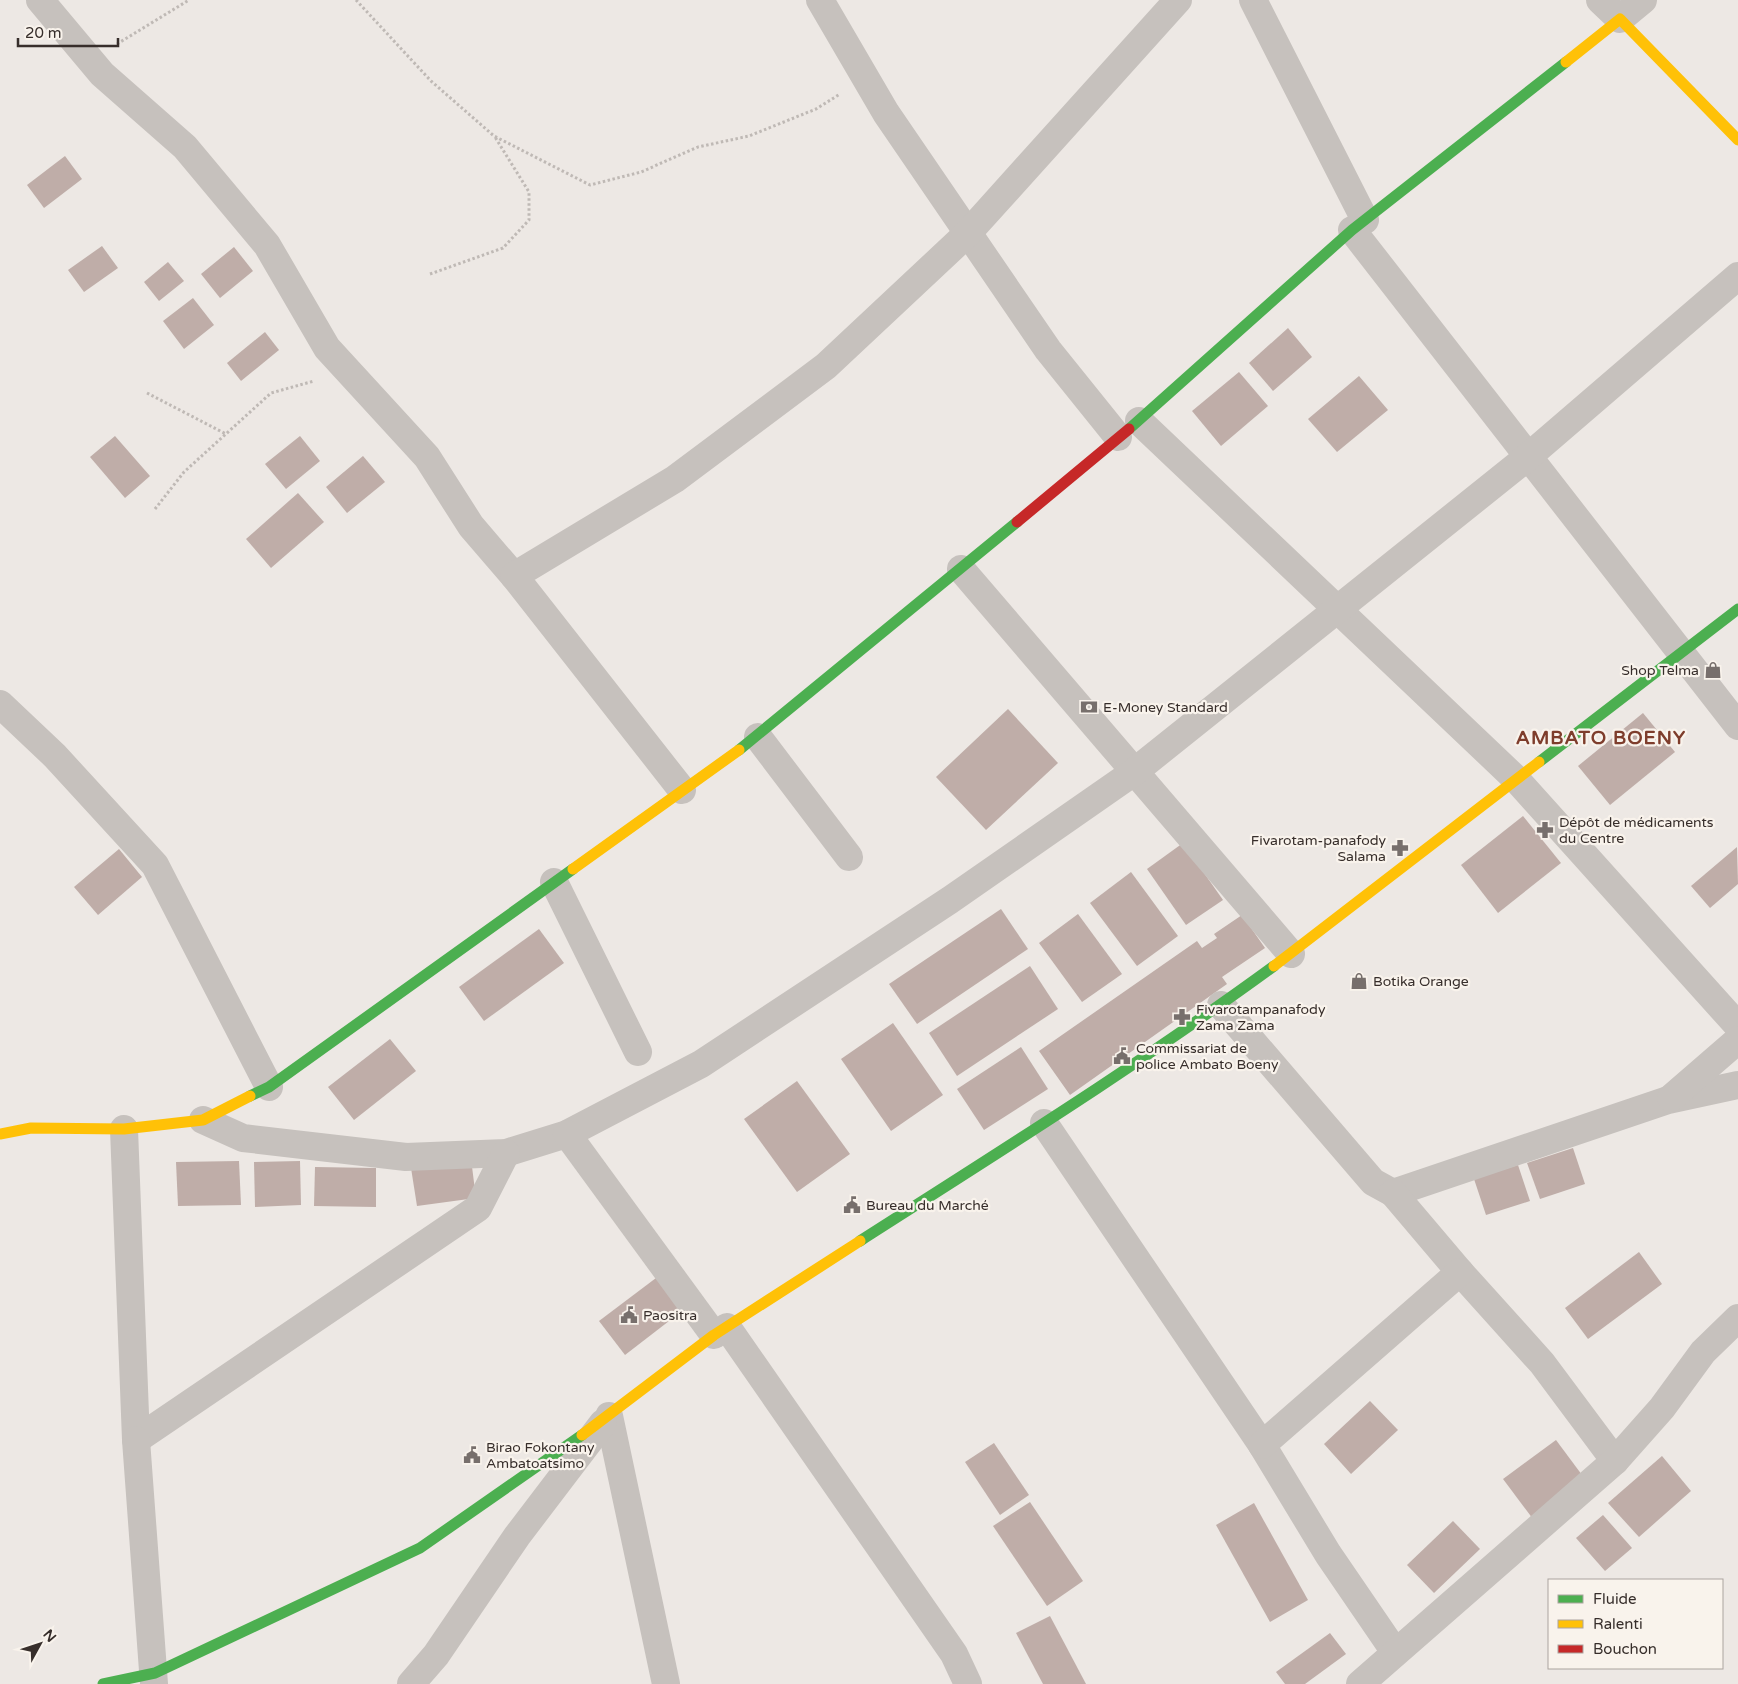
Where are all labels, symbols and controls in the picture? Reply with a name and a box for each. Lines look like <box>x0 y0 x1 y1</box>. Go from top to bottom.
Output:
scale bar <box>18 15 118 47</box>
text: 20 m <box>25 24 62 42</box>
shop icon: Shop Telma <box>1703 660 1723 680</box>
place label: Shop Telma <box>1621 662 1699 679</box>
bank icon: E-Money Standard <box>1079 697 1099 717</box>
place label: E-Money Standard <box>1103 699 1228 716</box>
district label: AMBATO BOENY <box>1516 727 1686 749</box>
place label: Dépôt de médicaments du Centre <box>1559 814 1714 847</box>
pharmacy icon: Dépôt de médicaments du Centre <box>1535 820 1555 840</box>
place label: Fivarotam-panafody Salama <box>1251 832 1386 865</box>
pharmacy icon: Fivarotam-panafody Salama <box>1390 838 1410 858</box>
shop icon: Botika Orange <box>1349 971 1369 991</box>
place label: Botika Orange <box>1373 973 1469 990</box>
place label: Fivarotampanafody Zama Zama <box>1196 1001 1326 1034</box>
pharmacy icon: Fivarotampanafody Zama Zama <box>1172 1007 1192 1027</box>
place label: Commissariat de police Ambato Boeny <box>1136 1040 1279 1073</box>
public building icon: Commissariat de police Ambato Boeny <box>1112 1046 1132 1066</box>
public building icon: Bureau du Marché <box>842 1195 862 1215</box>
place label: Bureau du Marché <box>866 1197 989 1214</box>
public building icon: Paositra <box>619 1305 639 1325</box>
place label: Paositra <box>643 1307 697 1324</box>
place label: Birao Fokontany Ambatoatsimo <box>486 1439 595 1472</box>
public building icon: Birao Fokontany Ambatoatsimo <box>462 1445 482 1465</box>
legend <box>1548 1579 1723 1669</box>
text: Fluide <box>1593 1590 1637 1608</box>
text: Ralenti <box>1593 1615 1643 1633</box>
north arrow <box>15 1619 65 1669</box>
text: N <box>39 1626 60 1646</box>
text: Bouchon <box>1593 1640 1657 1658</box>

